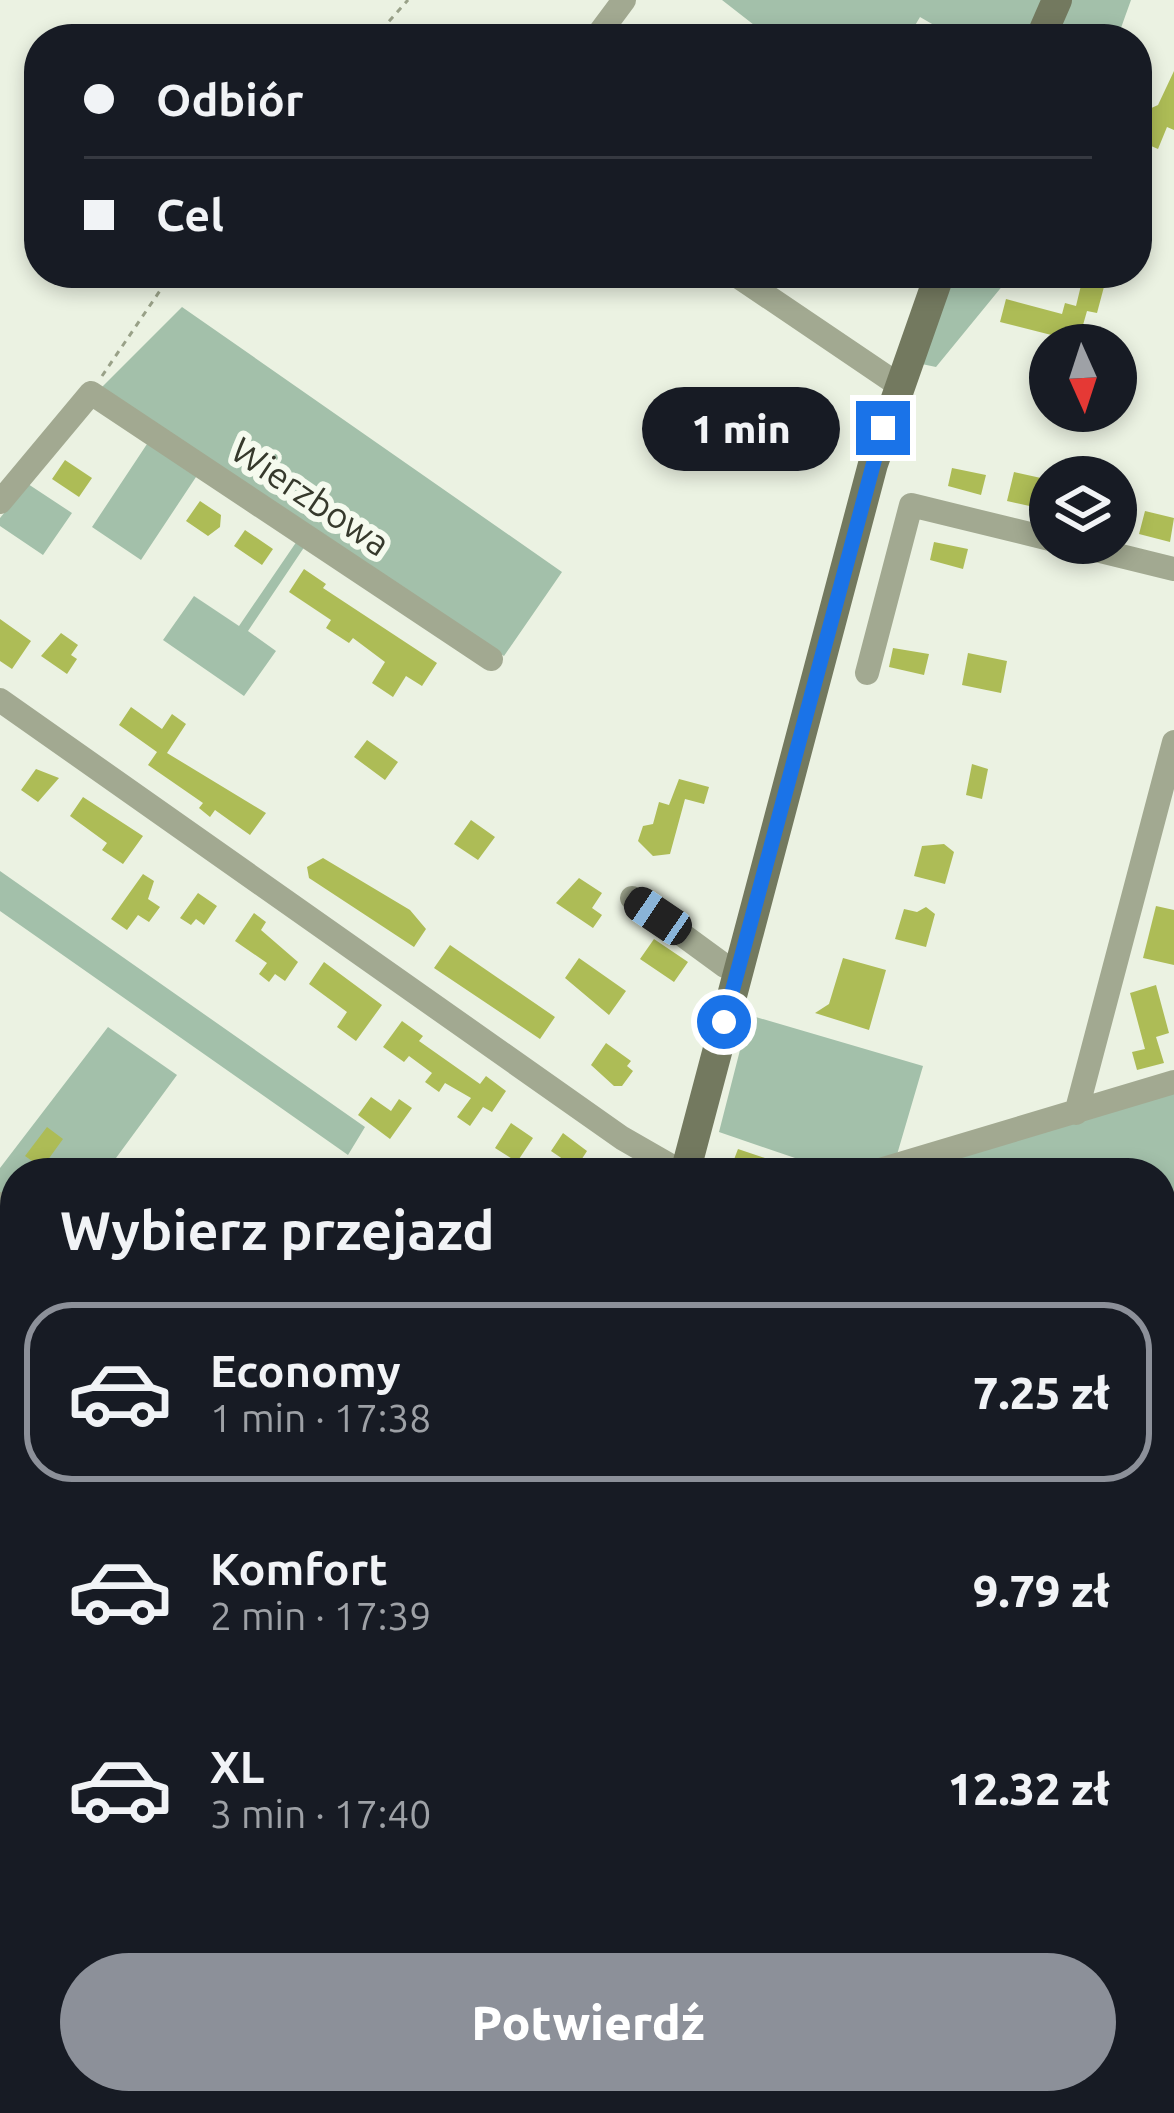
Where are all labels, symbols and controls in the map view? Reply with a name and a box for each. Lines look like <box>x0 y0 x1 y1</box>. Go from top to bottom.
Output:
text: Odbiór <box>156 74 303 125</box>
text: Cel <box>156 189 224 240</box>
north arrow <box>1029 324 1137 432</box>
map controls <box>1029 324 1137 564</box>
callout: 1 min <box>643 386 841 470</box>
route end <box>856 401 910 455</box>
text: 1 min <box>691 407 791 450</box>
street label: Wierzbowa <box>224 428 398 564</box>
button: layers <box>1029 456 1137 564</box>
car <box>618 881 698 951</box>
route start <box>697 995 751 1049</box>
text: Wybierz przejazd <box>60 1200 495 1260</box>
icon: car <box>66 1338 174 1446</box>
text: Economy <box>210 1345 401 1396</box>
text: 7.25 zł <box>973 1367 1110 1418</box>
text: 1 min · 17:38 <box>210 1396 431 1439</box>
icon: car <box>66 1536 174 1644</box>
text: Komfort <box>210 1543 388 1594</box>
text: 9.79 zł <box>973 1565 1110 1616</box>
text: 2 min · 17:39 <box>210 1594 431 1637</box>
icon: car <box>66 1734 174 1842</box>
text: XL <box>210 1741 264 1792</box>
text: 12.32 zł <box>948 1763 1110 1814</box>
text: 3 min · 17:40 <box>210 1792 431 1835</box>
button: Potwierdź <box>60 1953 1116 2091</box>

